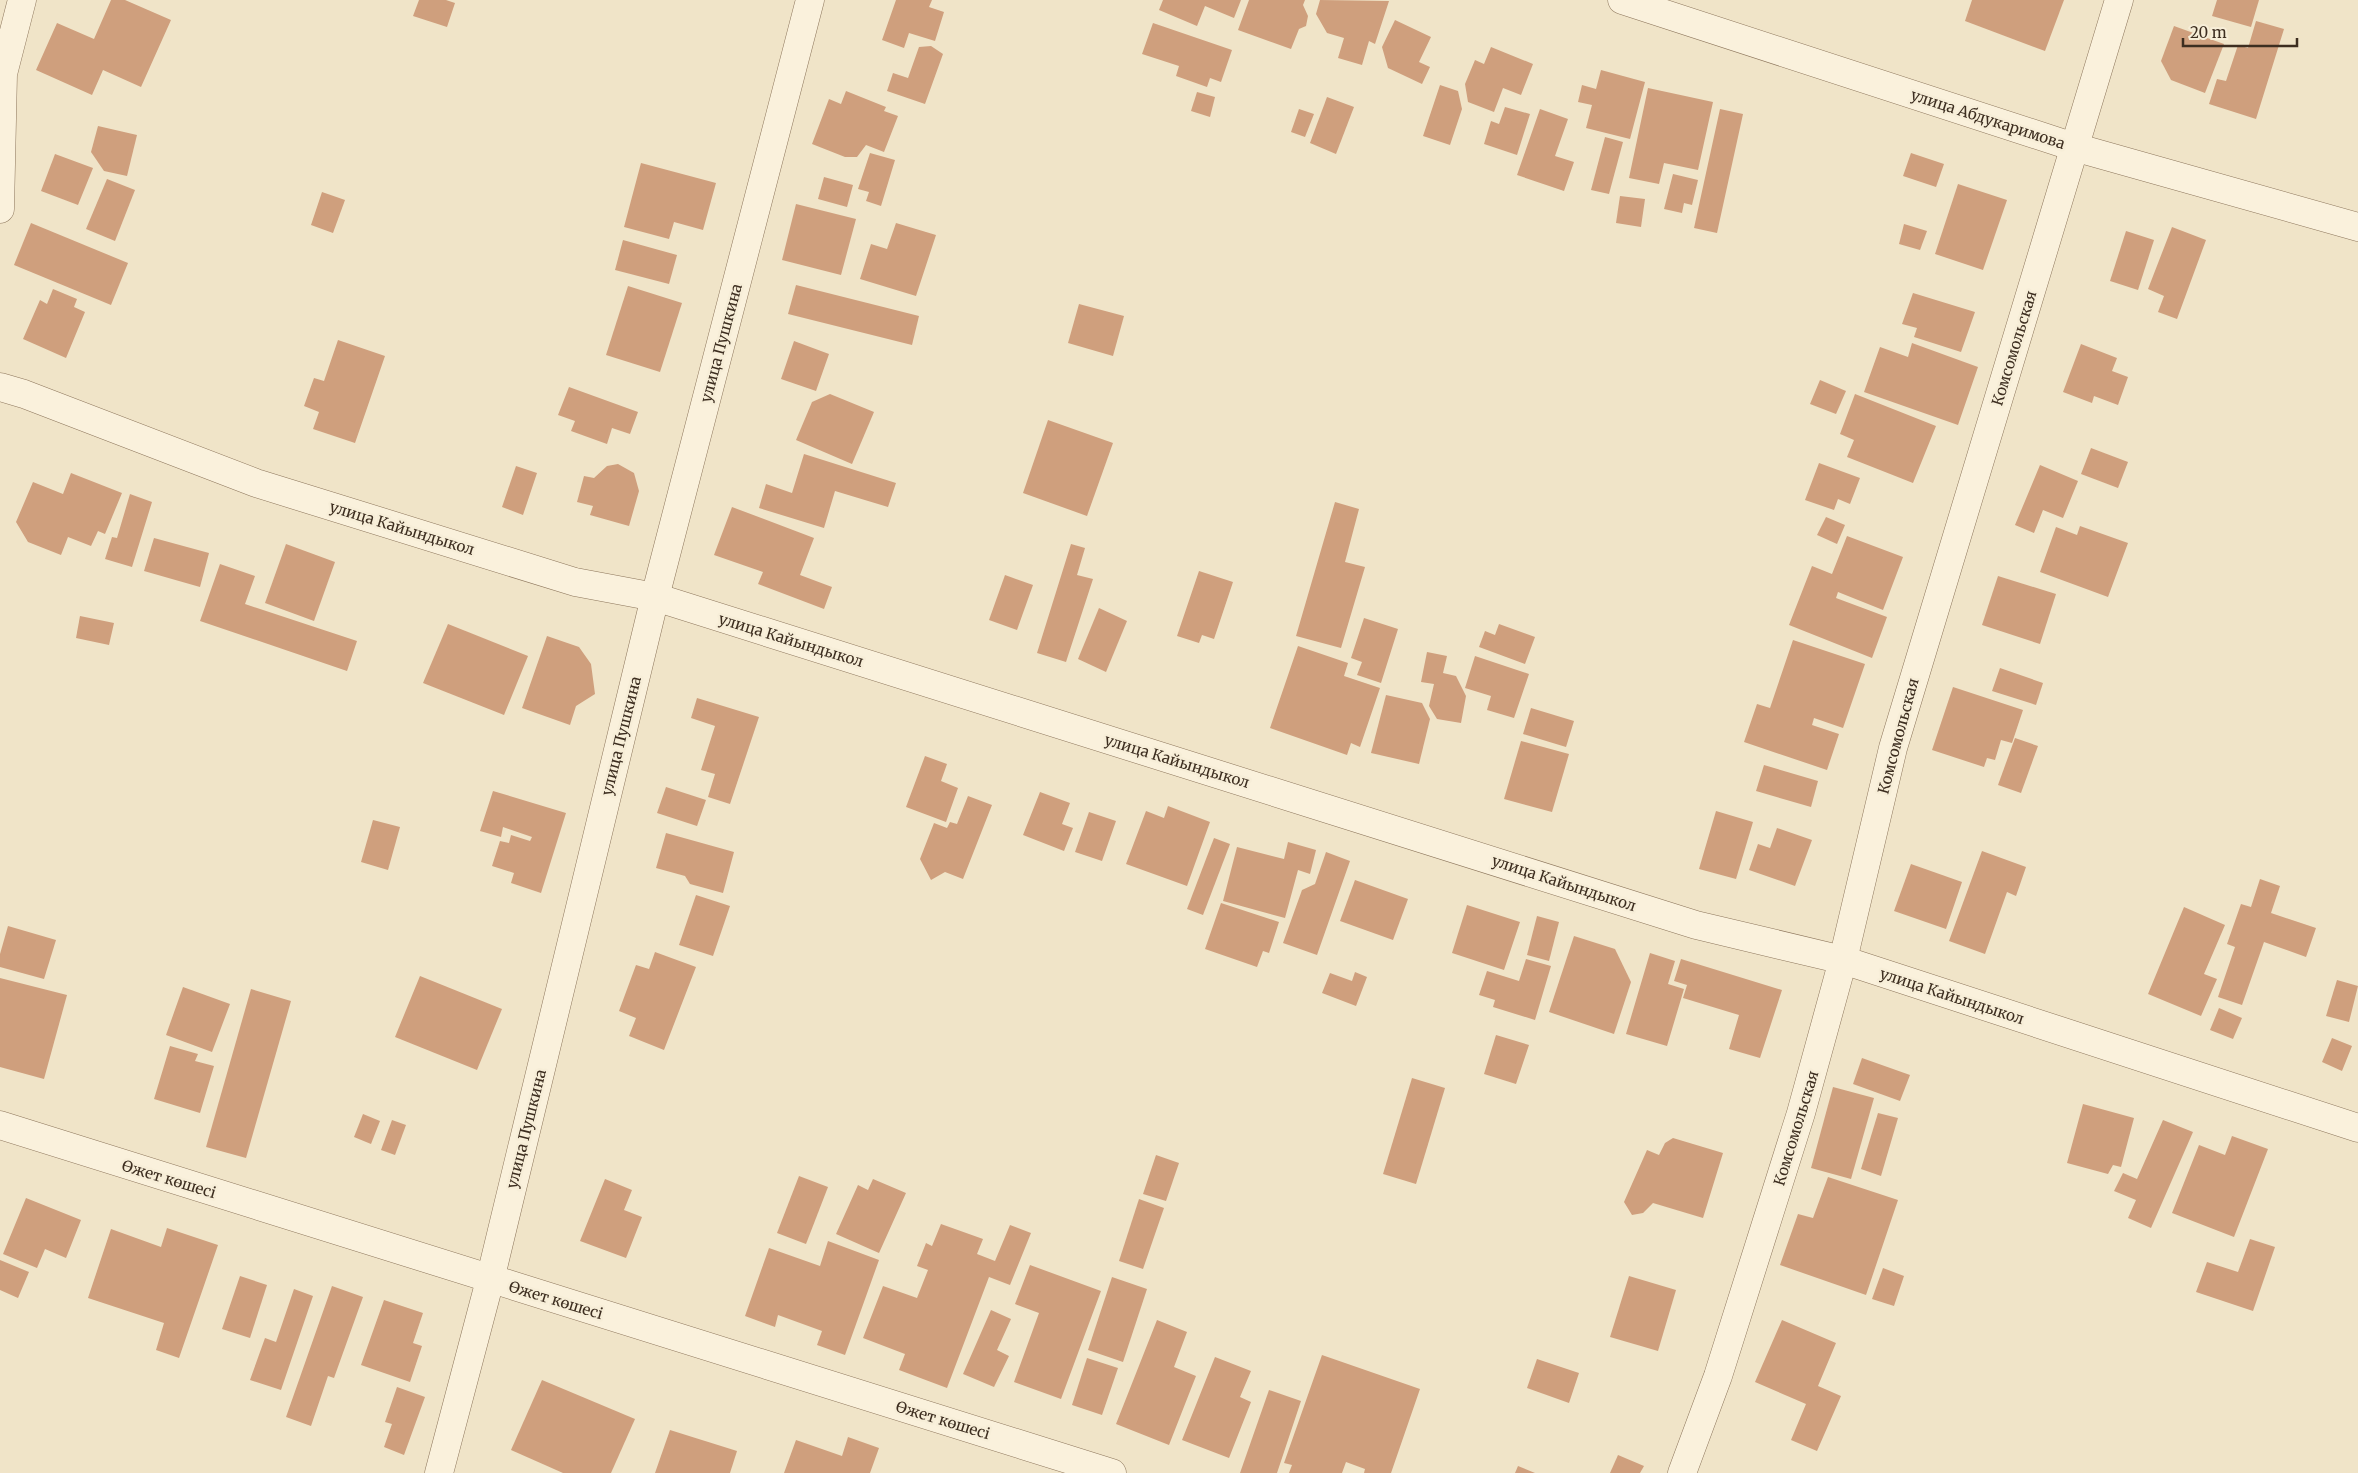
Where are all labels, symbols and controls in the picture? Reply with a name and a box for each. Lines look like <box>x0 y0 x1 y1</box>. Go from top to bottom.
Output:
scale bar <box>2183 15 2297 47</box>
text: 20 m <box>2190 23 2227 42</box>
street label: улица Абдукаримова <box>1908 85 2068 153</box>
street label: улица Пушкина <box>696 282 746 404</box>
street label: Комсомольская <box>1987 288 2041 408</box>
street label: улица Кайындыкол <box>327 497 477 559</box>
street label: улица Кайындыкол <box>716 609 866 671</box>
street label: улица Пушкина <box>597 674 645 798</box>
street label: Комсомольская <box>1873 676 1923 796</box>
street label: улица Кайындыкол <box>1102 730 1252 792</box>
street label: улица Кайындыкол <box>1490 851 1638 915</box>
street label: улица Кайындыкол <box>1878 964 2026 1028</box>
street label: улица Пушкина <box>502 1067 550 1191</box>
street label: Комсомольская <box>1769 1068 1823 1188</box>
street label: Өжет көшесі <box>120 1156 218 1202</box>
street label: Өжет көшесі <box>507 1277 605 1323</box>
street label: Өжет көшесі <box>894 1397 992 1443</box>

